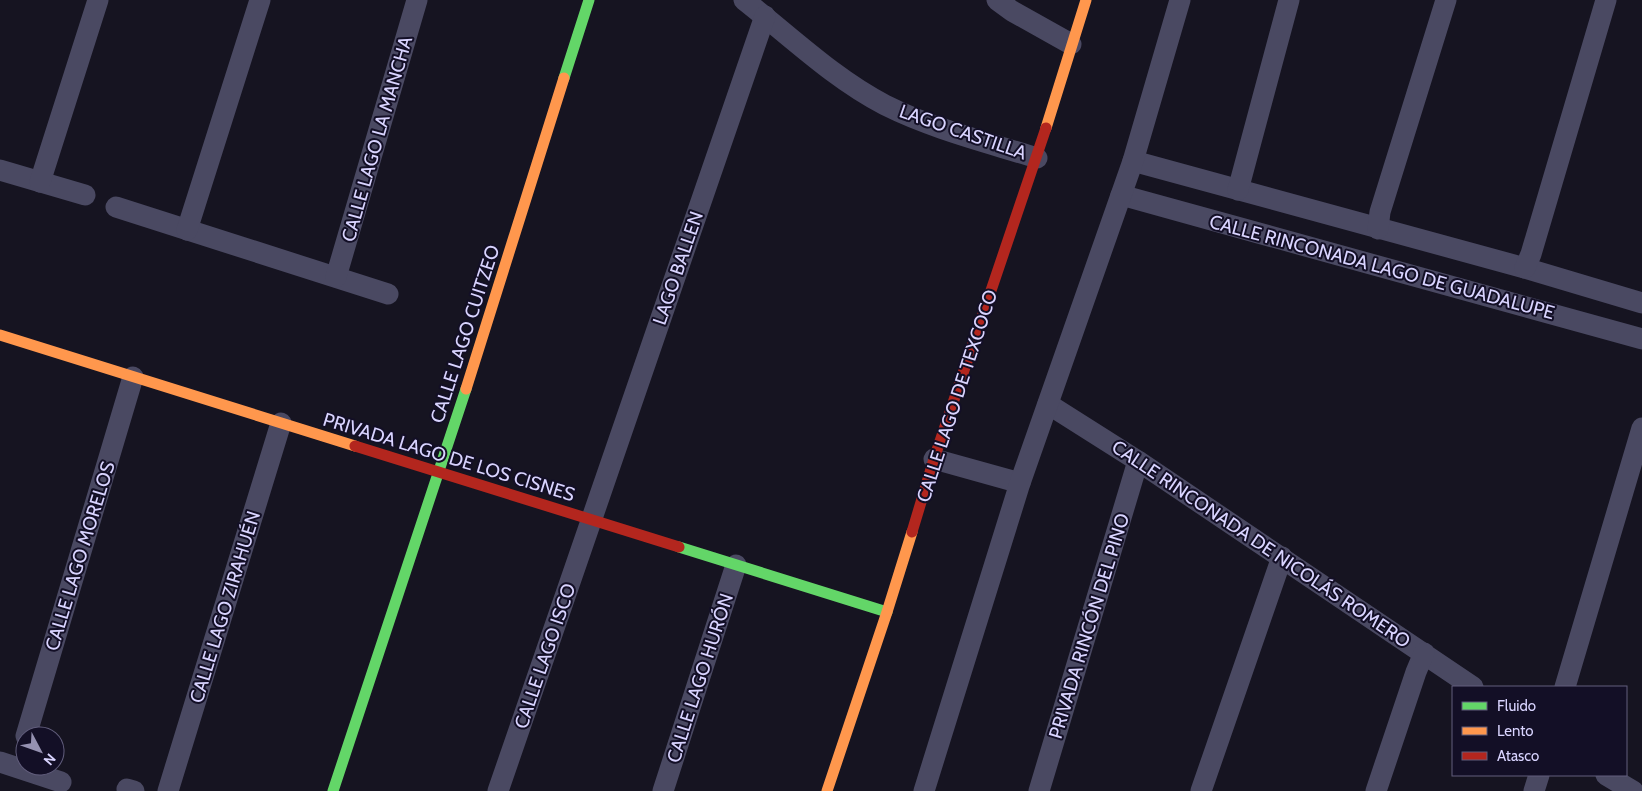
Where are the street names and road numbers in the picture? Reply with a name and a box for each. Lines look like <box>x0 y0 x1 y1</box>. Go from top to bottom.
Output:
street label: CALLE LAGO LA MANCHA <box>337 33 417 244</box>
street label: LAGO CASTILLA <box>896 99 1030 165</box>
street label: LAGO BALLEN <box>648 208 708 328</box>
street label: CALLE RINCONADA LAGO DE GUADALUPE <box>1207 210 1557 324</box>
street label: CALLE LAGO CUITZEO <box>425 242 505 426</box>
street label: CALLE LAGO DE TEXCOCO <box>912 287 1002 505</box>
street label: PRIVADA LAGO DE LOS CISNES <box>320 408 578 506</box>
street label: CALLE RINCONADA DE NICOLÁS ROMERO <box>1107 434 1415 653</box>
street label: CALLE LAGO MORELOS <box>40 459 120 653</box>
street label: CALLE LAGO ZIRAHUÉN <box>184 508 265 706</box>
street label: PRIVADA RINCÓN DEL PINO <box>1043 510 1134 741</box>
street label: CALLE LAGO ISCO <box>509 580 581 732</box>
street label: CALLE LAGO HURÓN <box>661 590 738 766</box>

